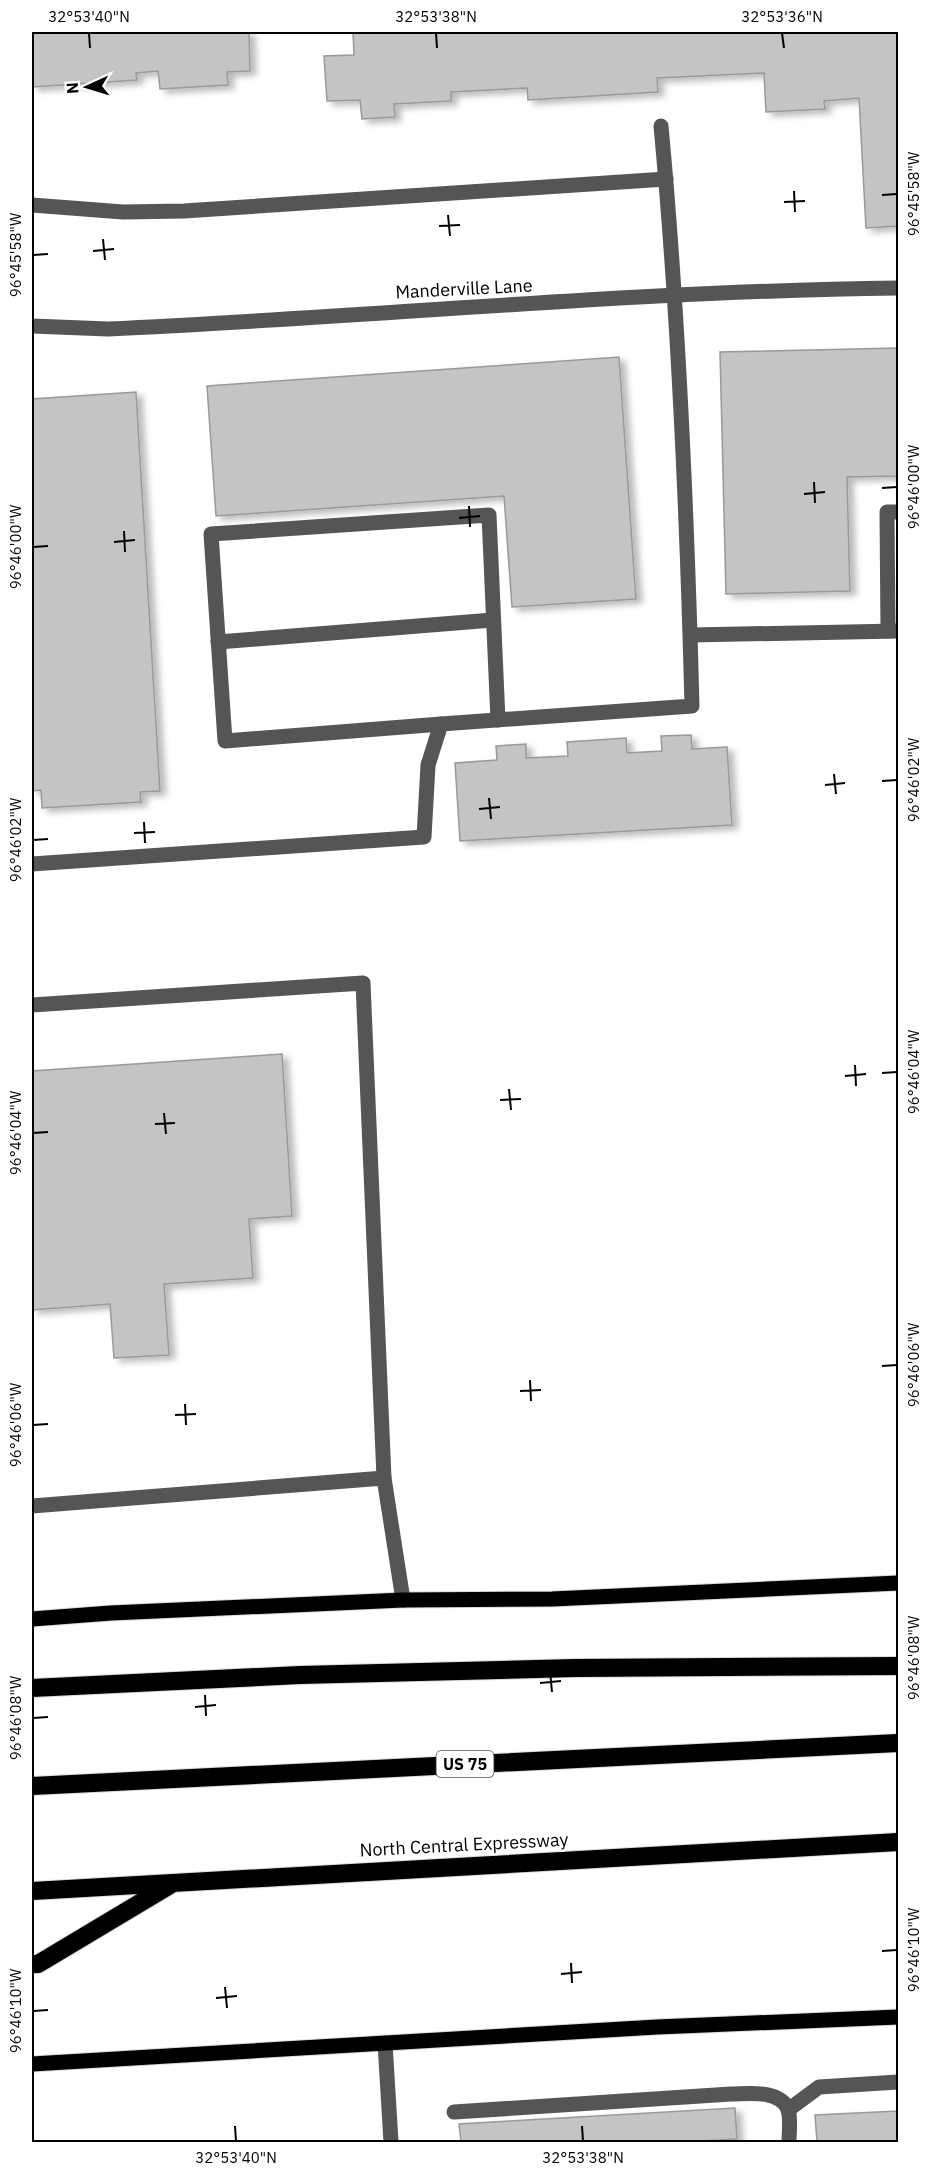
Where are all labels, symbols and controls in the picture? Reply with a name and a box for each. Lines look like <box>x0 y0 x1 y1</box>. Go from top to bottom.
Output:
text: 32°53'40"N <box>48 7 130 26</box>
text: 32°53'38"N <box>395 7 477 26</box>
text: 32°53'36"N <box>741 7 823 26</box>
north arrow <box>57 57 117 117</box>
text: N <box>62 82 82 95</box>
text: 96°45'58"W <box>904 151 923 236</box>
text: 96°45'58"W <box>6 212 25 297</box>
street label: Manderville Lane <box>395 273 533 304</box>
text: 96°46'00"W <box>904 444 923 529</box>
text: 96°46'00"W <box>6 504 25 589</box>
text: 96°46'02"W <box>904 737 923 822</box>
text: 96°46'02"W <box>6 797 25 882</box>
text: 96°46'04"W <box>904 1029 923 1114</box>
text: 96°46'04"W <box>6 1090 25 1175</box>
text: 96°46'06"W <box>904 1322 923 1407</box>
text: 96°46'06"W <box>6 1382 25 1467</box>
text: 96°46'08"W <box>904 1615 923 1700</box>
text: 96°46'08"W <box>6 1675 25 1760</box>
road number: US 75 <box>436 1751 494 1777</box>
street label: North Central Expressway <box>359 1828 569 1861</box>
text: 96°46'10"W <box>904 1907 923 1992</box>
text: 96°46'10"W <box>6 1968 25 2053</box>
text: 32°53'40"N <box>195 2148 277 2167</box>
text: 32°53'38"N <box>542 2148 624 2167</box>

